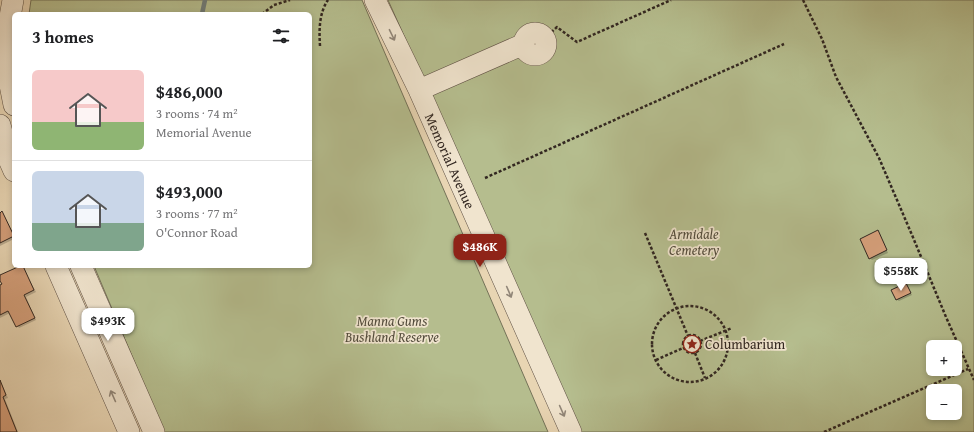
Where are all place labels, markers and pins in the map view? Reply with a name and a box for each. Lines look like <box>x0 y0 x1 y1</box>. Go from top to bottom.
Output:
pin: $486K <box>452 234 508 268</box>
pin: $558K <box>873 258 929 292</box>
pin: $493K <box>80 308 136 342</box>
place icon: Columbarium <box>682 334 702 354</box>
place label: Columbarium <box>705 334 786 354</box>

